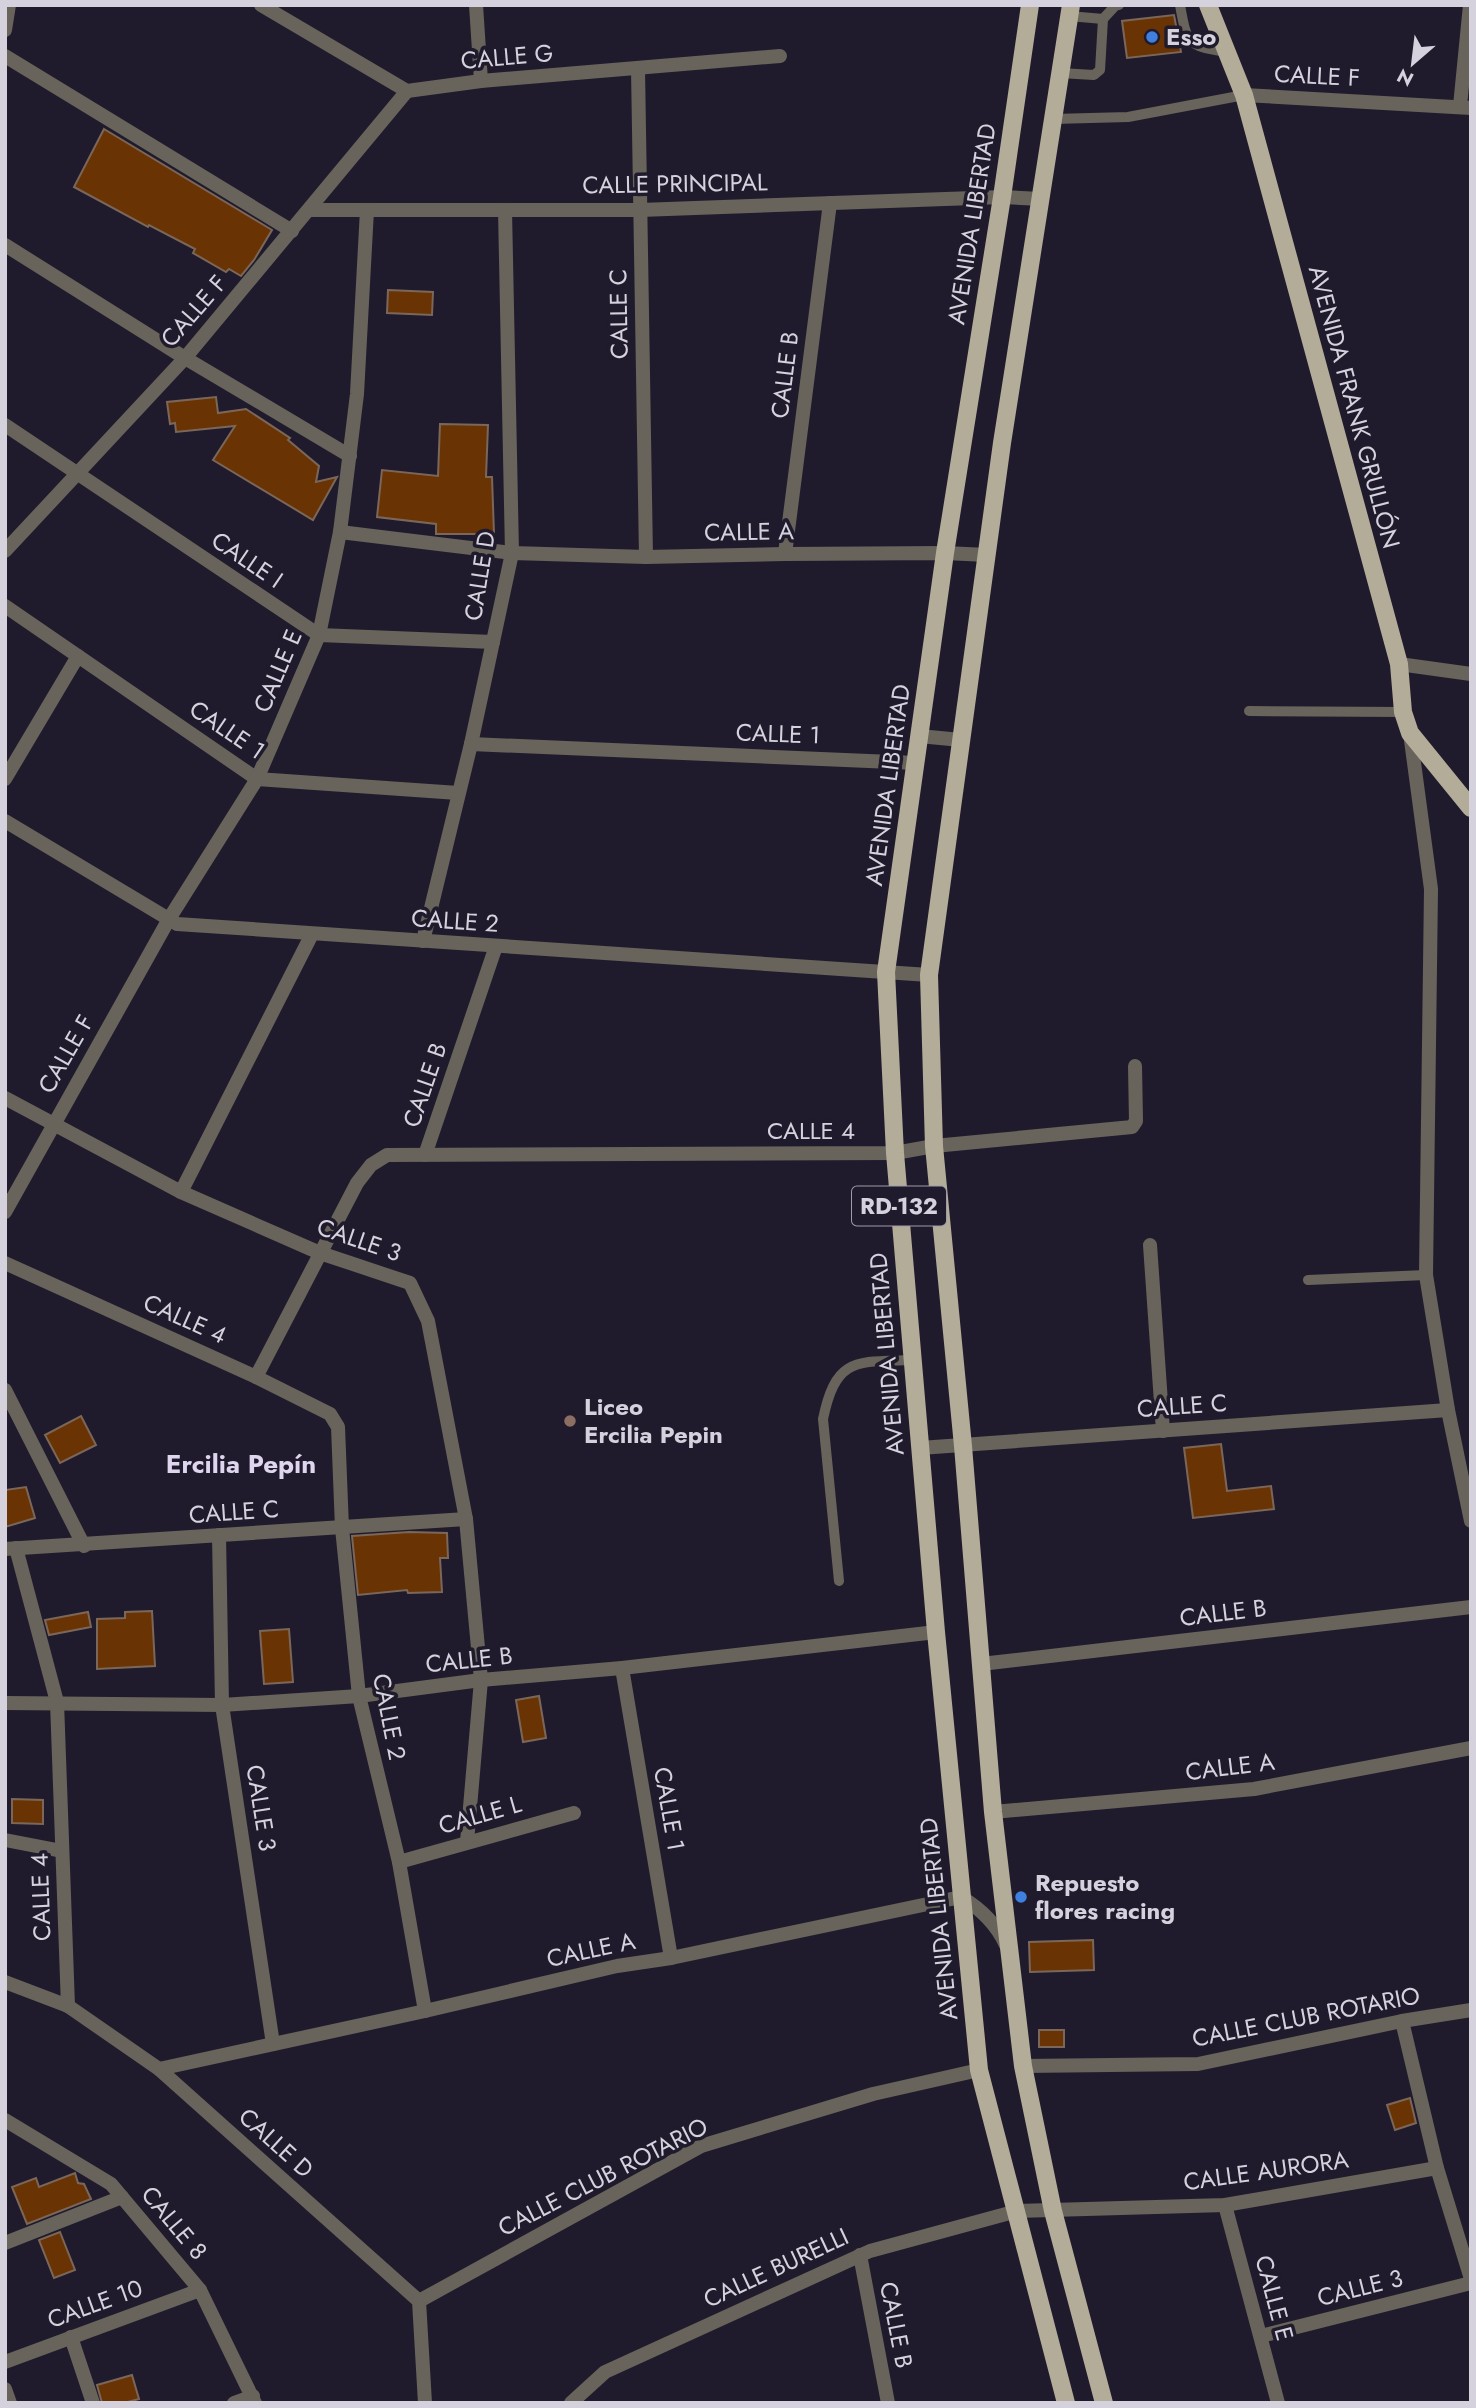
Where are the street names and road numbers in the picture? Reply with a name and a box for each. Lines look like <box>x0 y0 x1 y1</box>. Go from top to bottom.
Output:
street label: CALLE G <box>459 35 555 78</box>
street label: CALLE F <box>1273 56 1361 95</box>
street label: AVENIDA LIBERTAD <box>938 121 1005 327</box>
street label: CALLE PRINCIPAL <box>582 164 768 203</box>
street label: AVENIDA FRANK GRULLÓN <box>1300 261 1409 552</box>
street label: CALLE F <box>152 267 235 355</box>
street label: CALLE C <box>600 269 637 359</box>
street label: CALLE B <box>762 329 807 420</box>
street label: CALLE A <box>704 513 794 550</box>
street label: CALLE I <box>204 523 290 596</box>
street label: CALLE D <box>455 529 504 623</box>
street label: CALLE E <box>244 624 311 718</box>
street label: AVENIDA LIBERTAD <box>856 682 919 888</box>
street label: CALLE 1 <box>182 691 272 768</box>
street label: CALLE 1 <box>735 715 821 752</box>
street label: CALLE 2 <box>410 900 500 941</box>
street label: CALLE F <box>29 1008 102 1100</box>
street label: CALLE B <box>394 1038 455 1132</box>
street label: CALLE 4 <box>767 1113 855 1148</box>
road number: RD-132 <box>852 1186 946 1226</box>
street label: CALLE 3 <box>312 1209 406 1270</box>
street label: AVENIDA LIBERTAD <box>860 1251 913 1457</box>
street label: CALLE 4 <box>138 1285 232 1352</box>
street label: CALLE C <box>1136 1385 1228 1426</box>
street label: CALLE C <box>188 1491 280 1532</box>
street label: CALLE B <box>1177 1590 1268 1635</box>
street label: CALLE B <box>424 1638 514 1681</box>
street label: CALLE 2 <box>364 1671 415 1763</box>
street label: CALLE A <box>1183 1744 1277 1789</box>
street label: CALLE 3 <box>237 1762 286 1854</box>
street label: CALLE 1 <box>645 1764 694 1854</box>
street label: CALLE L <box>434 1786 526 1843</box>
street label: AVENIDA LIBERTAD <box>910 1816 967 2022</box>
street label: CALLE 4 <box>21 1852 60 1942</box>
street label: CALLE A <box>543 1923 639 1976</box>
street label: CALLE CLUB ROTARIO <box>1189 1977 1423 2056</box>
street label: CALLE D <box>231 2099 322 2186</box>
street label: CALLE CLUB ROTARIO <box>492 2108 714 2245</box>
street label: CALLE AURORA <box>1181 2142 1351 2199</box>
street label: CALLE 8 <box>133 2178 216 2267</box>
street label: CALLE BURELLI <box>697 2219 854 2316</box>
street label: CALLE E <box>1246 2251 1303 2344</box>
street label: CALLE 3 <box>1313 2260 1406 2315</box>
street label: CALLE 10 <box>42 2270 147 2337</box>
street label: CALLE B <box>871 2279 922 2371</box>

